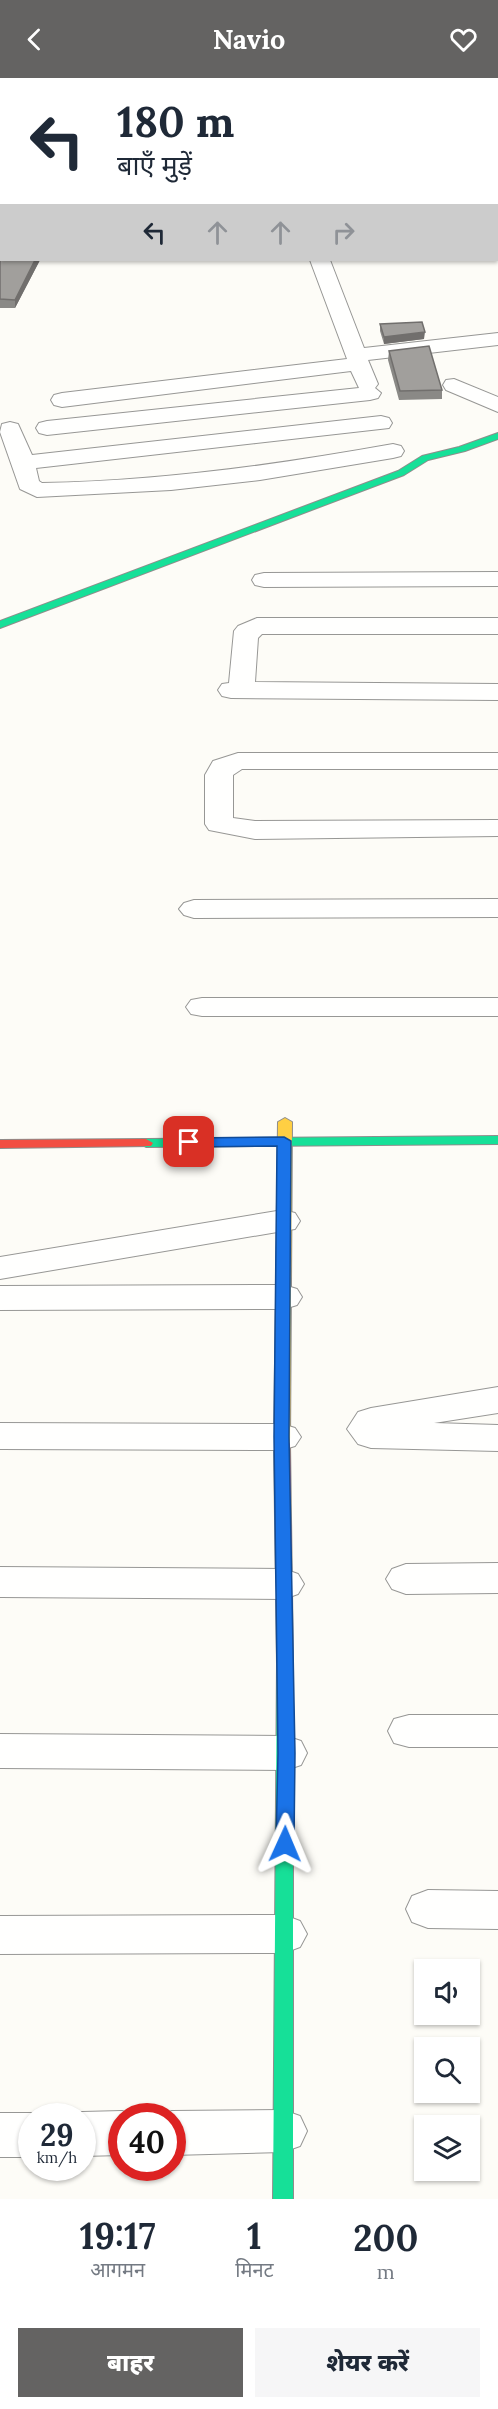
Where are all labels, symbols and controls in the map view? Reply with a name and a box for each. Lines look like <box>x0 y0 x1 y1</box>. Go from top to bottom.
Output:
text: Navio <box>213 22 285 56</box>
icon: back <box>18 23 51 56</box>
icon: heart <box>447 23 480 56</box>
text: 180 m <box>117 95 234 149</box>
icon: left <box>18 102 96 180</box>
text: बाएँ मुड़ें <box>117 148 192 182</box>
icon: left <box>138 216 171 249</box>
icon: ahead <box>201 216 234 249</box>
icon: ahead <box>264 216 297 249</box>
icon: right <box>327 216 360 249</box>
pin <box>163 1116 214 1167</box>
icon: arrive <box>172 1125 205 1158</box>
position arrow <box>253 1812 317 1876</box>
map controls <box>414 1959 480 2181</box>
button: sound <box>414 1959 480 2025</box>
button: search <box>414 2037 480 2103</box>
speed limit sign: 40 <box>108 2103 186 2181</box>
button: layers <box>414 2115 480 2181</box>
text: 29 <box>40 2116 74 2154</box>
text: km/h <box>37 2148 77 2167</box>
text: 19:17 <box>80 2213 156 2259</box>
text: 1 <box>247 2213 262 2259</box>
text: 200 <box>353 2215 418 2261</box>
text: आगमन <box>90 2257 145 2282</box>
text: मिनट <box>235 2257 274 2282</box>
text: m <box>377 2259 395 2284</box>
button: बाहर <box>18 2328 243 2397</box>
button: शेयर करें <box>255 2328 480 2397</box>

